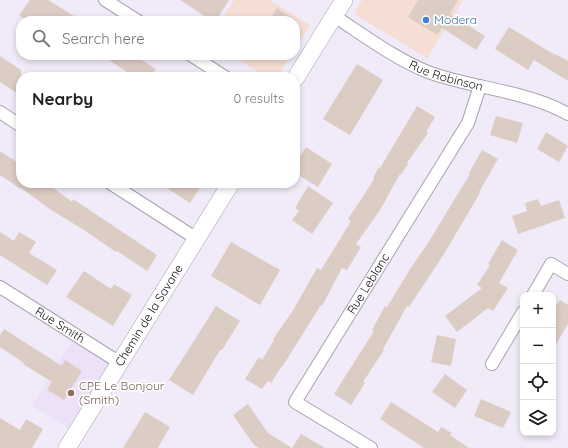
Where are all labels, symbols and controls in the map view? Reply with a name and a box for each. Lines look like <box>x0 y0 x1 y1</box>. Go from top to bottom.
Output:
place label: Modera <box>434 12 477 27</box>
marker: Modera <box>421 15 431 25</box>
search box <box>16 16 300 60</box>
icon: search <box>30 27 52 49</box>
text: Search here <box>62 29 145 48</box>
street label: Rue Robinson <box>407 57 484 94</box>
text: Nearby <box>32 88 93 109</box>
text: 0 results <box>233 90 284 106</box>
street label: Rue Leblanc <box>343 250 392 317</box>
street label: Chemin de la Savane <box>111 261 186 369</box>
map controls <box>520 292 556 436</box>
button: + <box>520 292 556 328</box>
street label: Rue Smith <box>33 303 88 346</box>
button: − <box>520 328 556 364</box>
button: locate <box>520 364 556 400</box>
place label: CPE Le Bonjour (Smith) <box>79 378 165 407</box>
marker: CPE Le Bonjour (Smith) <box>66 388 76 398</box>
button: layers <box>520 400 556 436</box>

